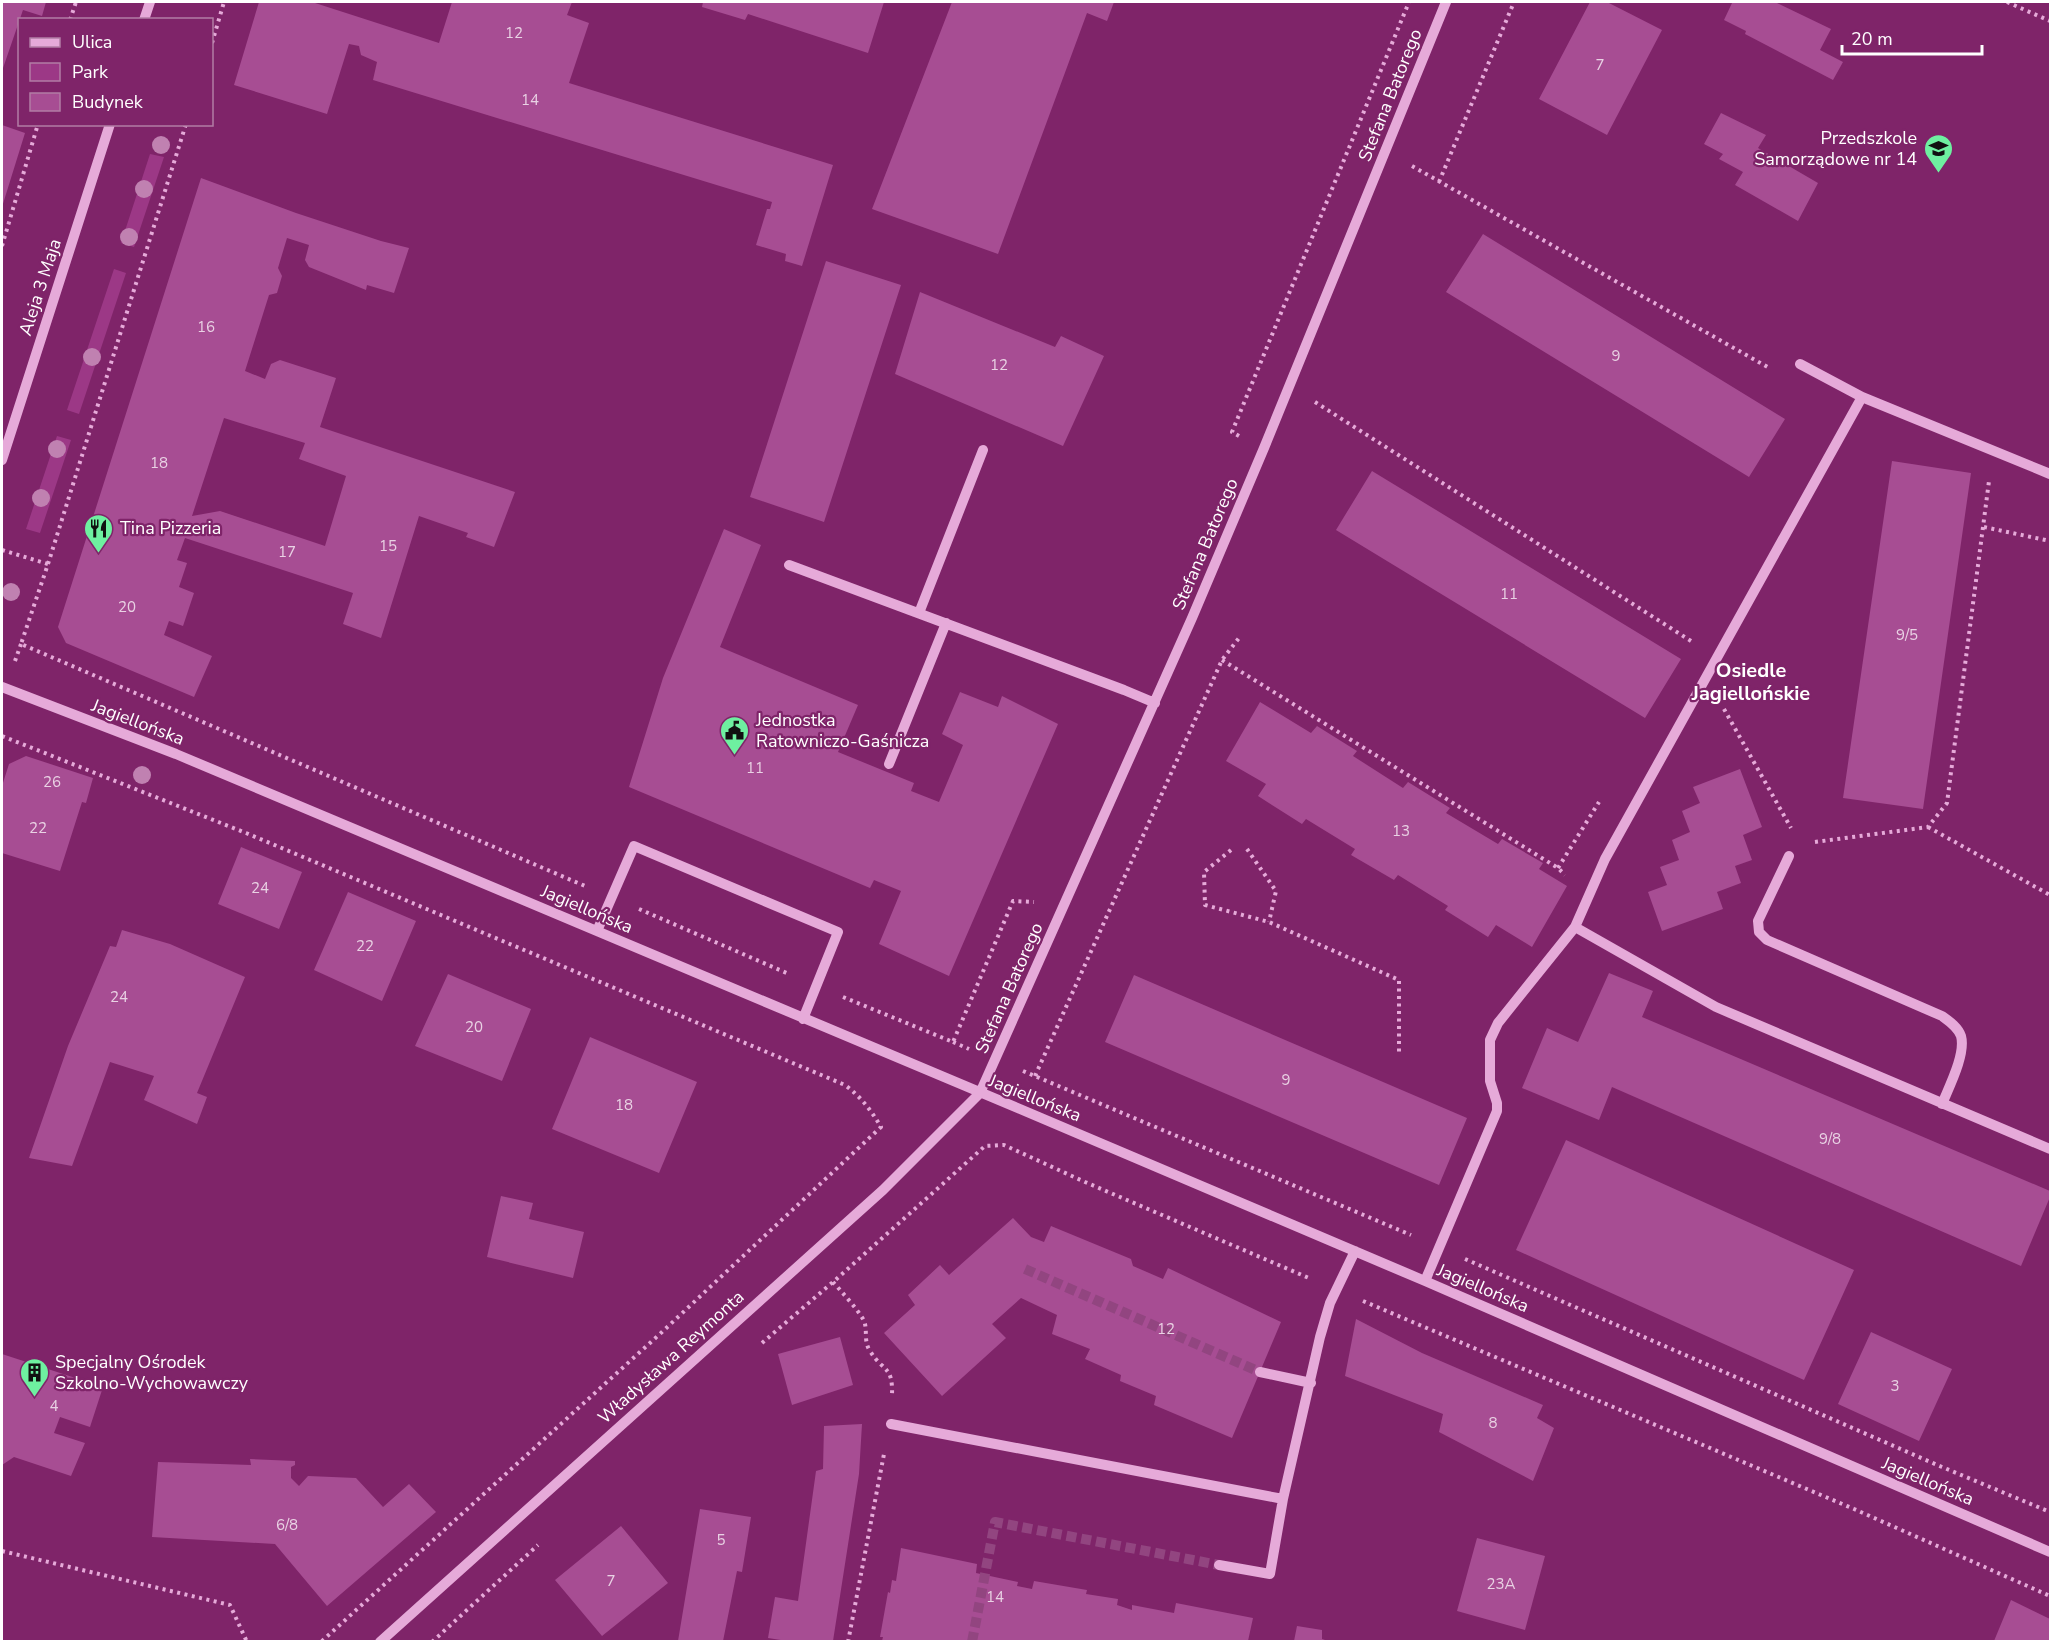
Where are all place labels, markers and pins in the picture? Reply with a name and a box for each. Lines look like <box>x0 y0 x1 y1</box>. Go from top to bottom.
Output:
place label: Przedszkole Samorządowe nr 14 <box>1754 126 1917 171</box>
school or university icon: Przedszkole Samorządowe nr 14 <box>1922 132 1954 174</box>
restaurant icon: Tina Pizzeria <box>83 512 115 554</box>
place label: Tina Pizzeria <box>120 516 221 540</box>
place label: Jednostka Ratowniczo-Gaśnicza <box>755 708 929 753</box>
public building icon: Jednostka Ratowniczo-Gaśnicza <box>719 714 751 756</box>
place label: Specjalny Ośrodek Szkolno-Wychowawczy <box>55 1350 249 1395</box>
building icon: Specjalny Ośrodek Szkolno-Wychowawczy <box>18 1356 50 1398</box>

